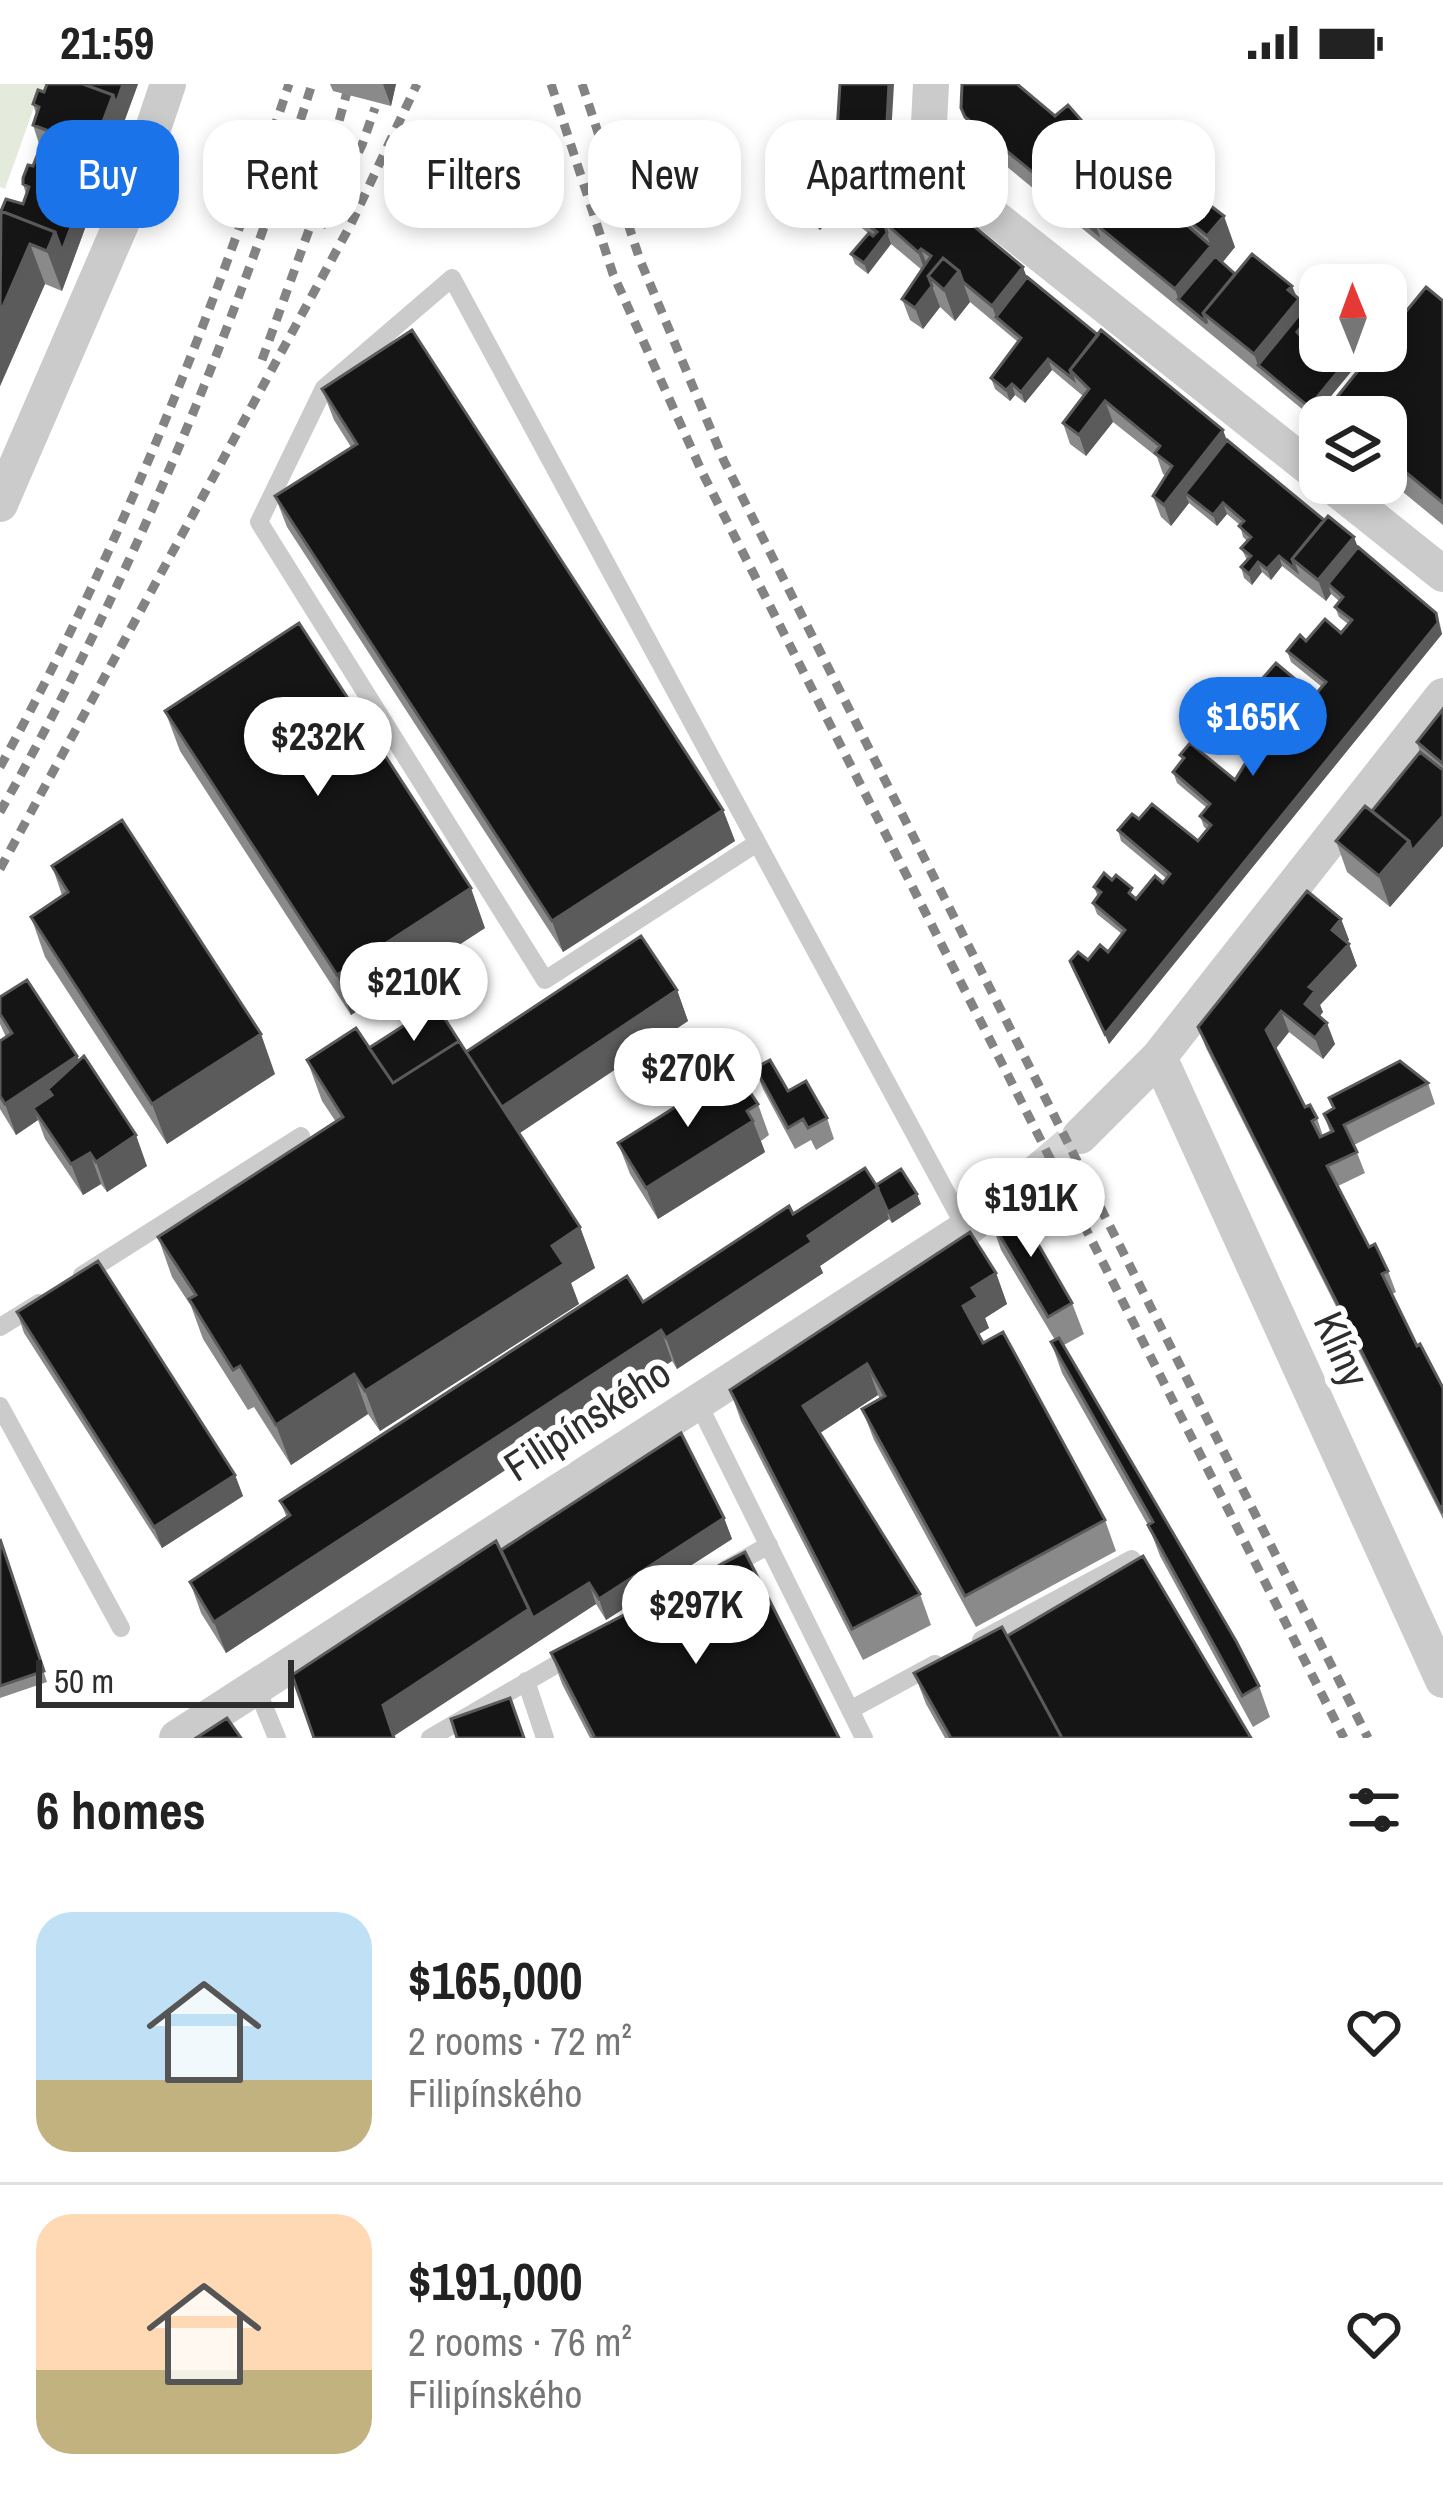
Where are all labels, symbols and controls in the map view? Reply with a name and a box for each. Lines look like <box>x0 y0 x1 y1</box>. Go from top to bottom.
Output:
text: 21:59 <box>60 12 154 73</box>
chip: Buy <box>36 120 179 228</box>
chip: Rent <box>203 120 360 228</box>
chip: Filters <box>384 120 564 228</box>
chip: New <box>588 120 741 228</box>
chip: Apartment <box>765 120 1008 228</box>
chip: House <box>1032 120 1215 228</box>
north arrow <box>1299 264 1407 372</box>
map controls <box>1299 264 1407 504</box>
button: layers <box>1299 396 1407 504</box>
pin: $165K <box>1169 677 1337 779</box>
text: $165K <box>1206 690 1300 742</box>
pin: $232K <box>234 697 402 799</box>
text: $232K <box>271 710 365 762</box>
pin: $210K <box>330 942 498 1044</box>
text: $210K <box>367 955 461 1007</box>
pin: $270K <box>604 1028 772 1130</box>
text: $270K <box>641 1041 735 1093</box>
pin: $191K <box>947 1158 1115 1260</box>
text: $191K <box>984 1171 1078 1223</box>
street label: Klíny <box>1301 1303 1383 1395</box>
street label: Filipínského <box>493 1344 681 1494</box>
pin: $297K <box>612 1565 780 1667</box>
text: $297K <box>649 1578 743 1630</box>
scale bar <box>36 1654 294 1707</box>
text: 50 m <box>54 1659 114 1703</box>
text: 6 homes <box>36 1776 206 1845</box>
icon: filters <box>1341 1777 1407 1843</box>
text: $165,000 <box>408 1946 582 2015</box>
icon: home <box>132 1960 276 2104</box>
icon: heart <box>1341 1999 1407 2065</box>
text: 2 rooms · 72 m² <box>408 2015 632 2067</box>
text: Filipínského <box>408 2067 582 2119</box>
text: $191,000 <box>408 2247 582 2316</box>
icon: home <box>132 2262 276 2406</box>
icon: heart <box>1341 2301 1407 2367</box>
text: 2 rooms · 76 m² <box>408 2316 632 2368</box>
text: Filipínského <box>408 2368 582 2420</box>

